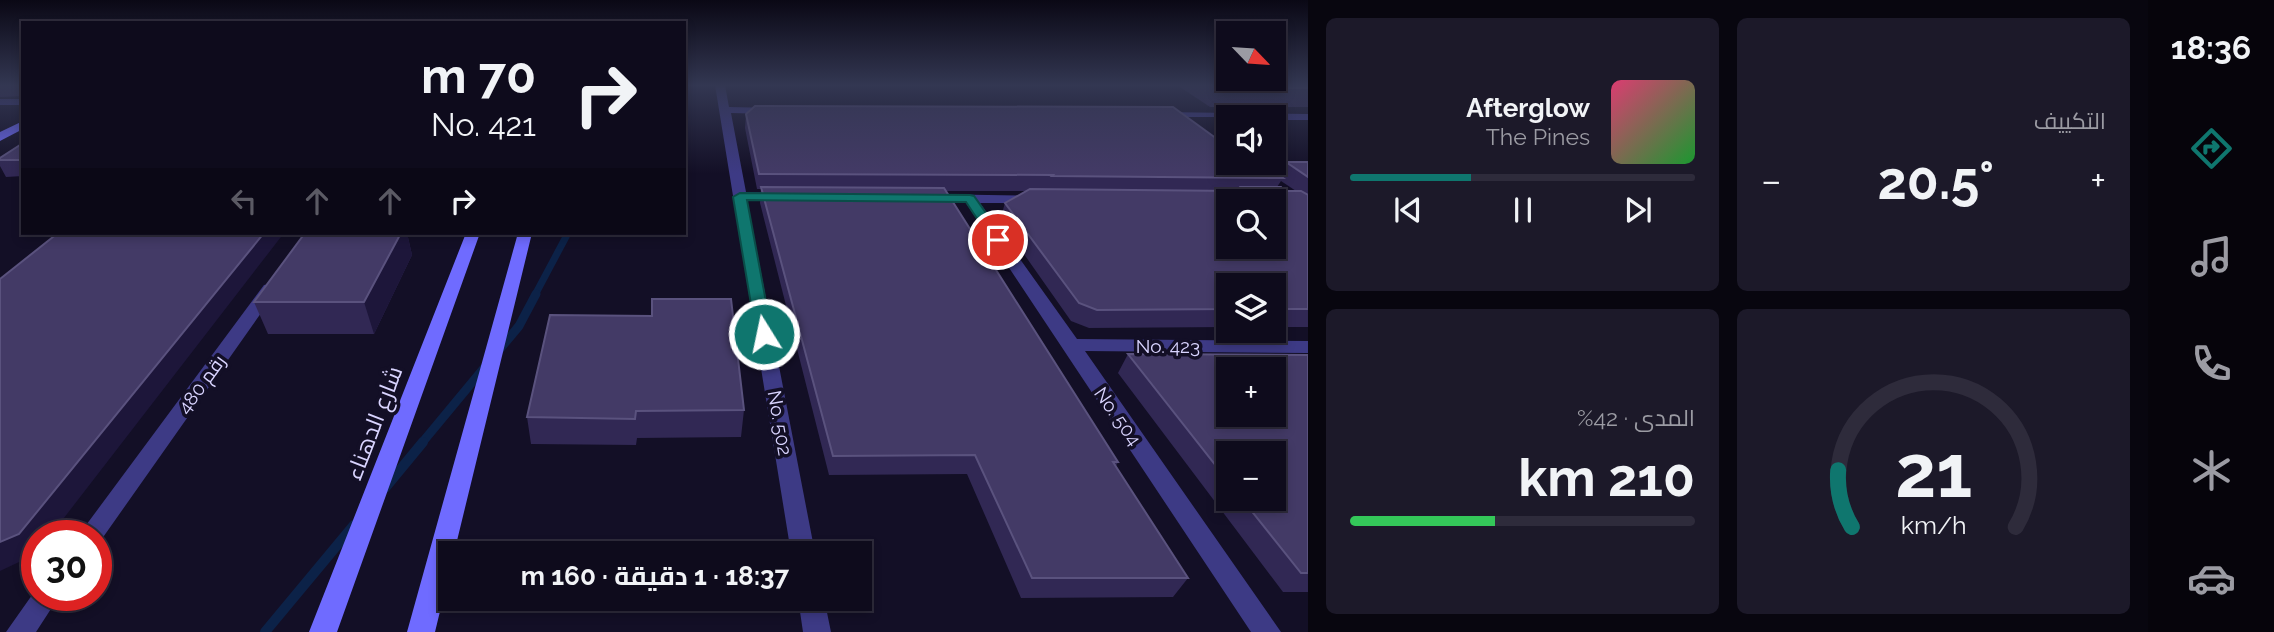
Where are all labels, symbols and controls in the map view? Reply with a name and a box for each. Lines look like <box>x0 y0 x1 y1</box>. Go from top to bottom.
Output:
north arrow <box>1216 21 1286 91</box>
map controls <box>1216 21 1286 511</box>
text: 18:36 <box>2171 29 2251 66</box>
text: 70 m <box>421 47 536 104</box>
icon: right <box>560 49 651 140</box>
text: Afterglow <box>1466 93 1590 123</box>
button: sound <box>1216 105 1286 175</box>
text: No. 421 <box>431 106 536 143</box>
text: التكييف <box>2034 107 2106 134</box>
text: The Pines <box>1486 123 1590 150</box>
icon: directions <box>2187 124 2236 173</box>
text: 20.5° <box>1878 150 1994 211</box>
text: − <box>1761 158 1781 203</box>
text: + <box>2090 158 2106 203</box>
icon: left <box>225 182 263 220</box>
icon: ahead <box>298 182 336 220</box>
icon: ahead <box>371 182 409 220</box>
icon: right <box>444 182 482 220</box>
button: search <box>1216 189 1286 259</box>
icon: previous <box>1389 191 1427 229</box>
icon: pause <box>1504 191 1542 229</box>
icon: next <box>1619 191 1657 229</box>
pin <box>968 210 1028 270</box>
icon: arrive <box>979 221 1017 259</box>
icon: music <box>2187 232 2236 281</box>
button: layers <box>1216 273 1286 343</box>
position arrow <box>727 297 801 371</box>
street label: No. 423 <box>1136 335 1200 357</box>
icon: phone <box>2187 339 2236 388</box>
street label: رقم 480 <box>172 350 232 419</box>
button: + <box>1216 357 1286 427</box>
street label: شارع الدهناء <box>339 362 410 485</box>
street label: No. 504 <box>1090 383 1146 449</box>
street label: No. 502 <box>763 389 797 457</box>
text: المدى · 42% <box>1577 404 1695 431</box>
text: 21 <box>1895 430 1972 515</box>
button: − <box>1216 441 1286 511</box>
icon: climate <box>2187 446 2236 495</box>
text: 210 km <box>1518 447 1695 508</box>
text: km/h <box>1901 510 1966 540</box>
speed limit sign: 30 <box>21 520 112 611</box>
icon: car <box>2187 554 2236 603</box>
text: 18:37 · 1 دقيقة · 160 m <box>521 561 789 591</box>

